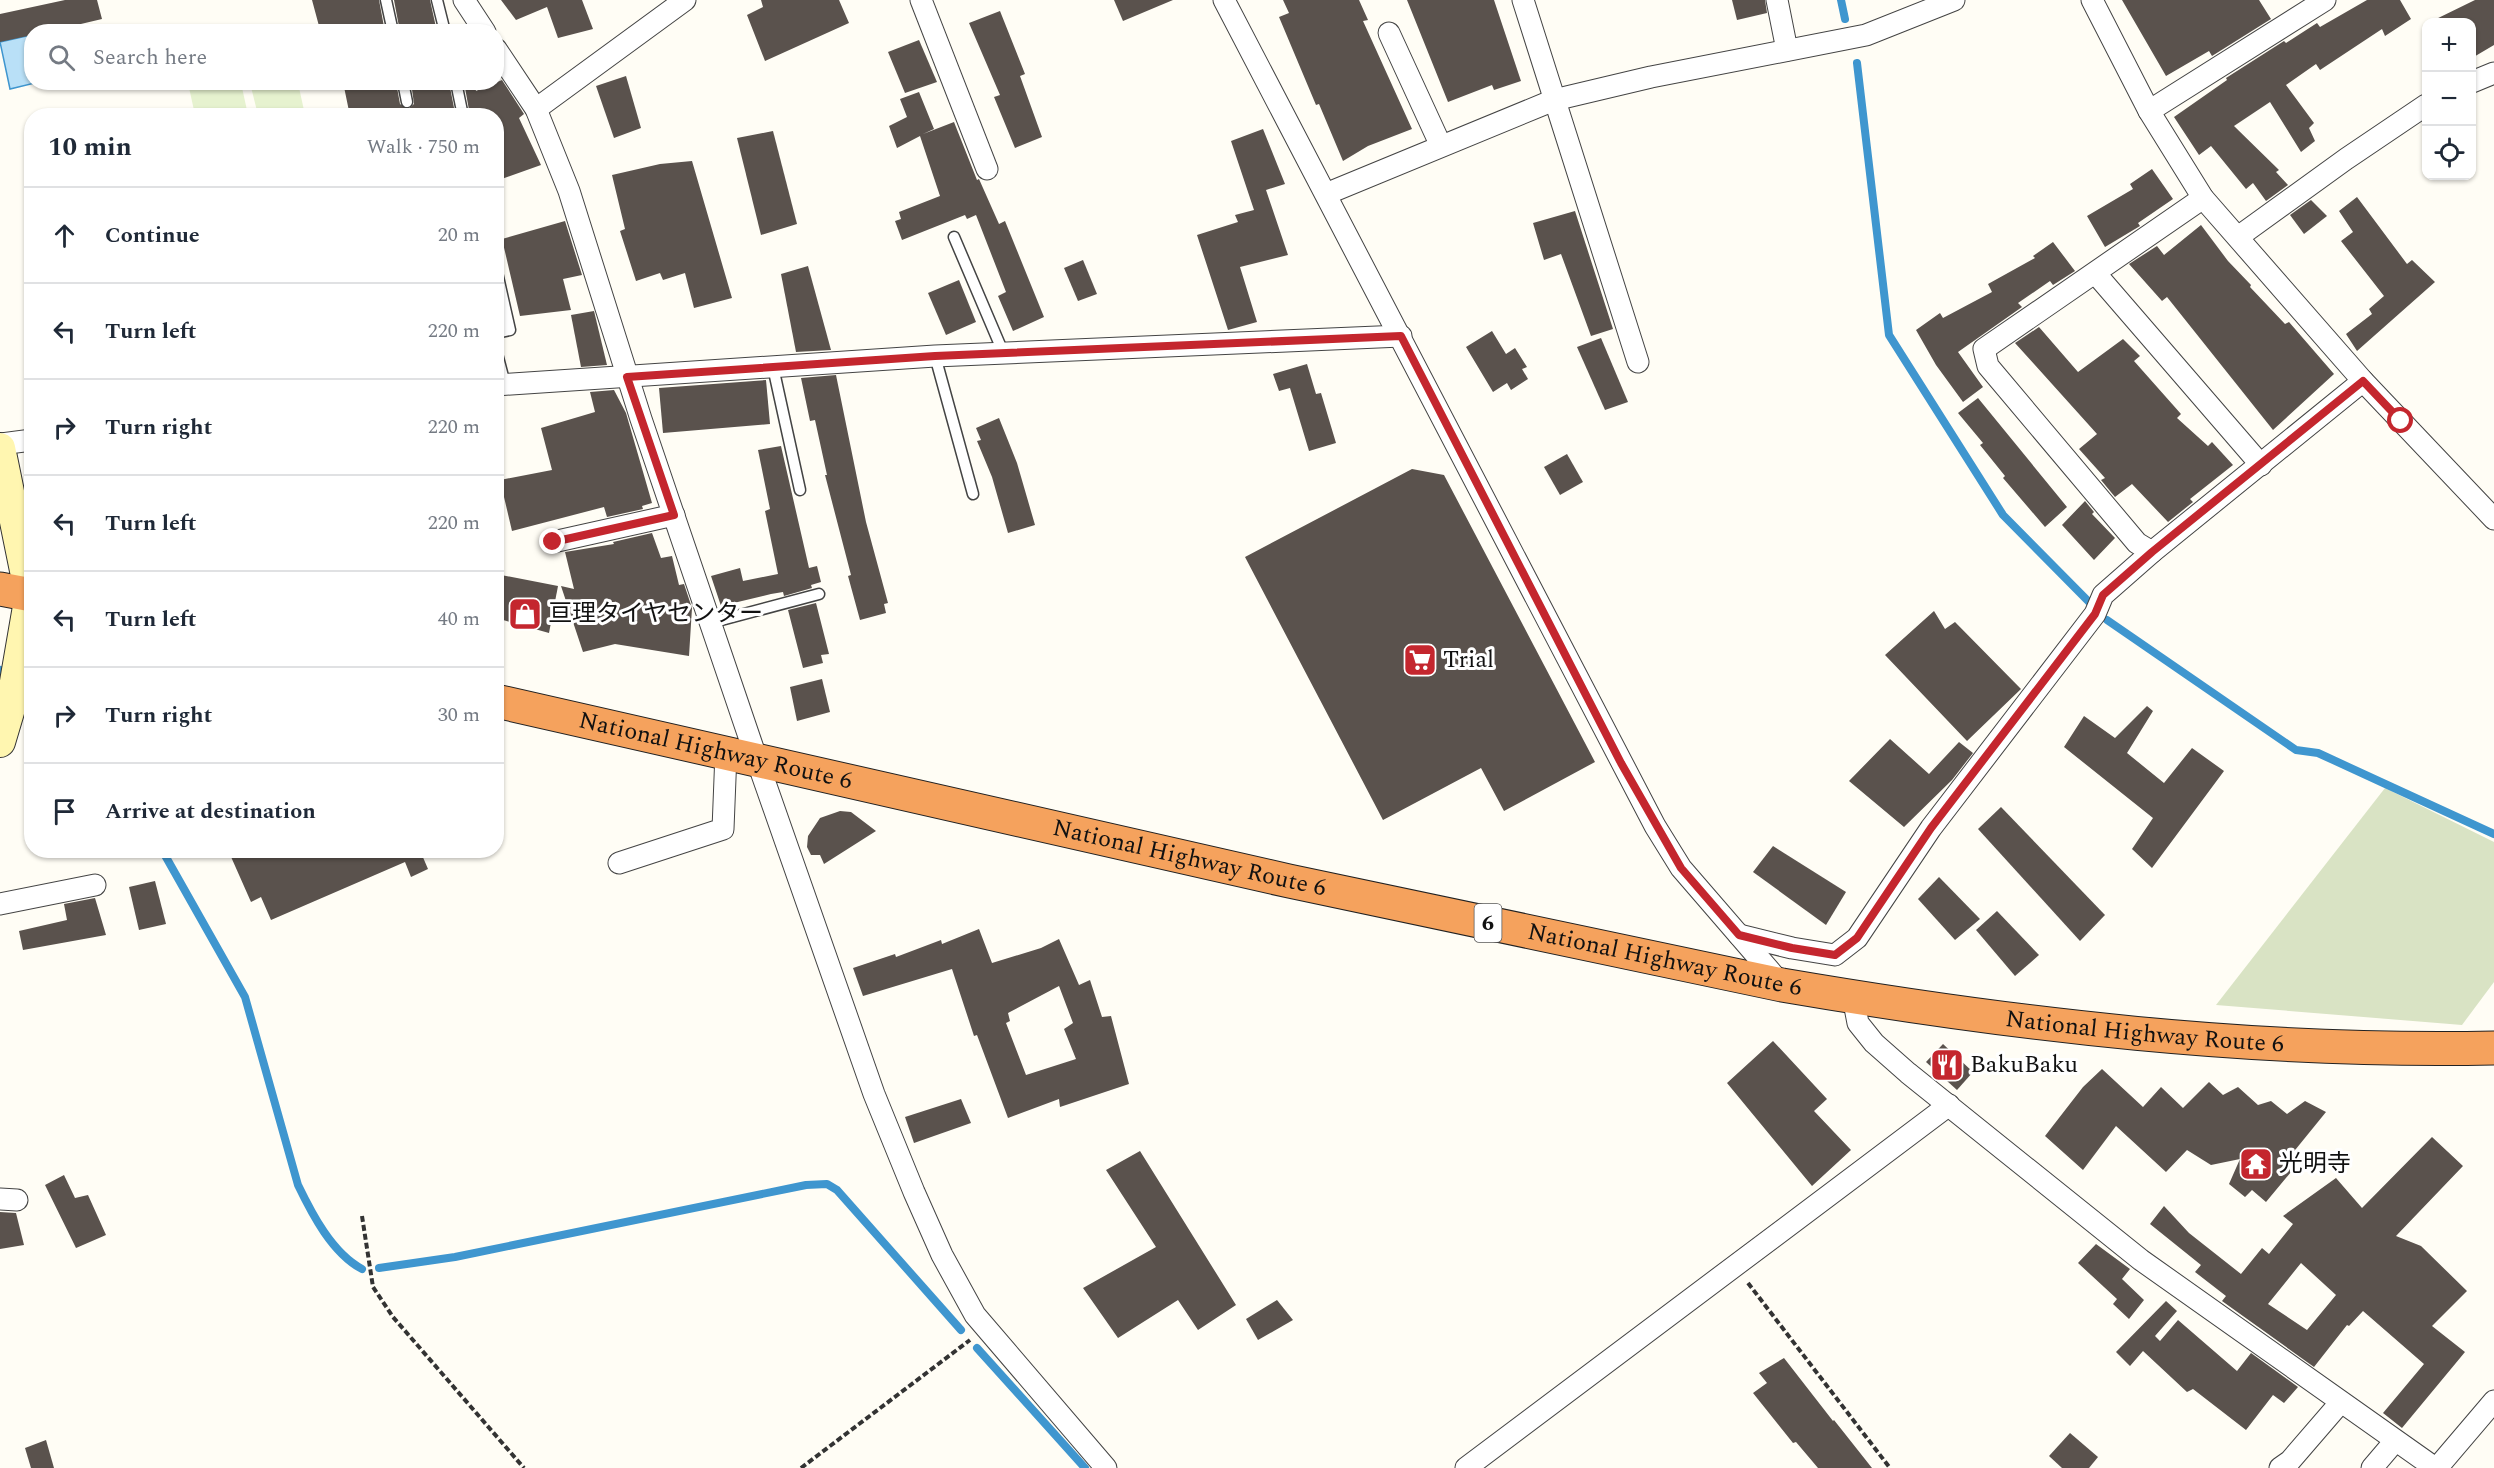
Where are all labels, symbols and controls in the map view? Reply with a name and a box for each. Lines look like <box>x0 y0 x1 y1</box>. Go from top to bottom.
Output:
map controls <box>2422 18 2476 180</box>
button: + <box>2422 18 2476 72</box>
search box <box>24 24 504 90</box>
icon: search <box>45 41 78 74</box>
text: Search here <box>93 41 207 74</box>
button: − <box>2422 72 2476 126</box>
button: locate <box>2422 126 2476 180</box>
text: 10 min <box>48 127 132 167</box>
text: Walk · 750 m <box>367 132 480 162</box>
icon: ahead <box>48 219 81 252</box>
text: Continue <box>105 219 200 252</box>
text: 20 m <box>438 220 480 250</box>
icon: left <box>48 315 81 348</box>
text: Turn left <box>105 315 197 348</box>
text: 220 m <box>428 316 480 346</box>
route start <box>2387 407 2413 433</box>
icon: right <box>48 411 81 444</box>
text: Turn right <box>105 411 212 444</box>
text: 220 m <box>428 412 480 442</box>
icon: left <box>48 507 81 540</box>
text: Turn left <box>105 507 197 540</box>
text: 220 m <box>428 508 480 538</box>
route end <box>539 528 565 554</box>
shop icon: 亘理タイヤセンター <box>507 596 543 632</box>
place label: 亘理タイヤセンター <box>548 596 763 632</box>
icon: left <box>48 603 81 636</box>
text: Turn left <box>105 603 197 636</box>
text: 40 m <box>438 604 480 634</box>
supermarket icon: Trial <box>1402 642 1438 678</box>
place label: Trial <box>1443 642 1494 678</box>
icon: right <box>48 699 81 732</box>
text: Turn right <box>105 699 212 732</box>
text: 30 m <box>438 700 480 730</box>
street label: National Highway Route 6 <box>575 702 856 799</box>
icon: arrive <box>48 795 81 828</box>
text: Arrive at destination <box>105 795 316 828</box>
street label: National Highway Route 6 <box>1049 810 1329 906</box>
road number: 6 <box>1474 904 1502 942</box>
street label: National Highway Route 6 <box>1524 914 1804 1006</box>
street label: National Highway Route 6 <box>2003 1001 2285 1062</box>
restaurant icon: BakuBaku <box>1929 1047 1965 1083</box>
place label: BakuBaku <box>1970 1047 2078 1083</box>
temple icon: 光明寺 <box>2238 1146 2274 1182</box>
place label: 光明寺 <box>2279 1146 2351 1182</box>

